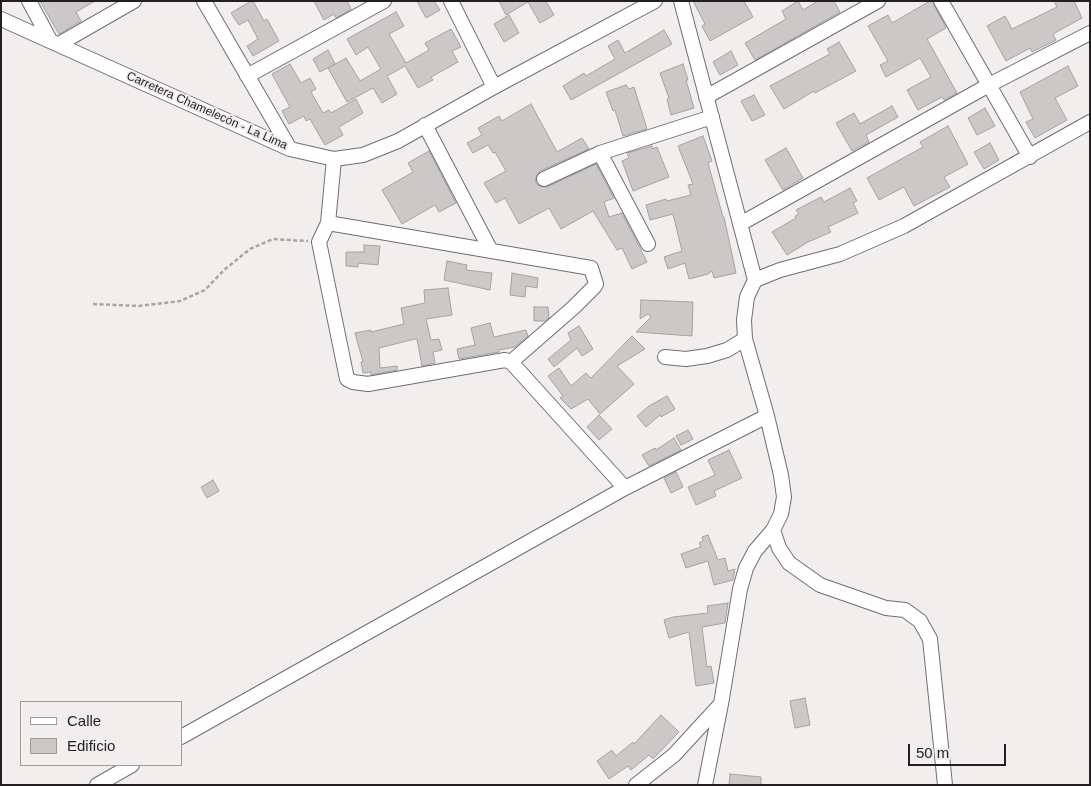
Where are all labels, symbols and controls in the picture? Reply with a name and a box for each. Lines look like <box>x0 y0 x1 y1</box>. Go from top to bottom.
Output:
street label: Carretera Chamelecón - La Lima <box>124 69 290 153</box>
legend <box>20 701 182 766</box>
text: Calle <box>67 712 101 729</box>
scale bar <box>911 734 1008 766</box>
text: Edificio <box>67 737 115 754</box>
text: 50 m <box>916 744 949 761</box>

